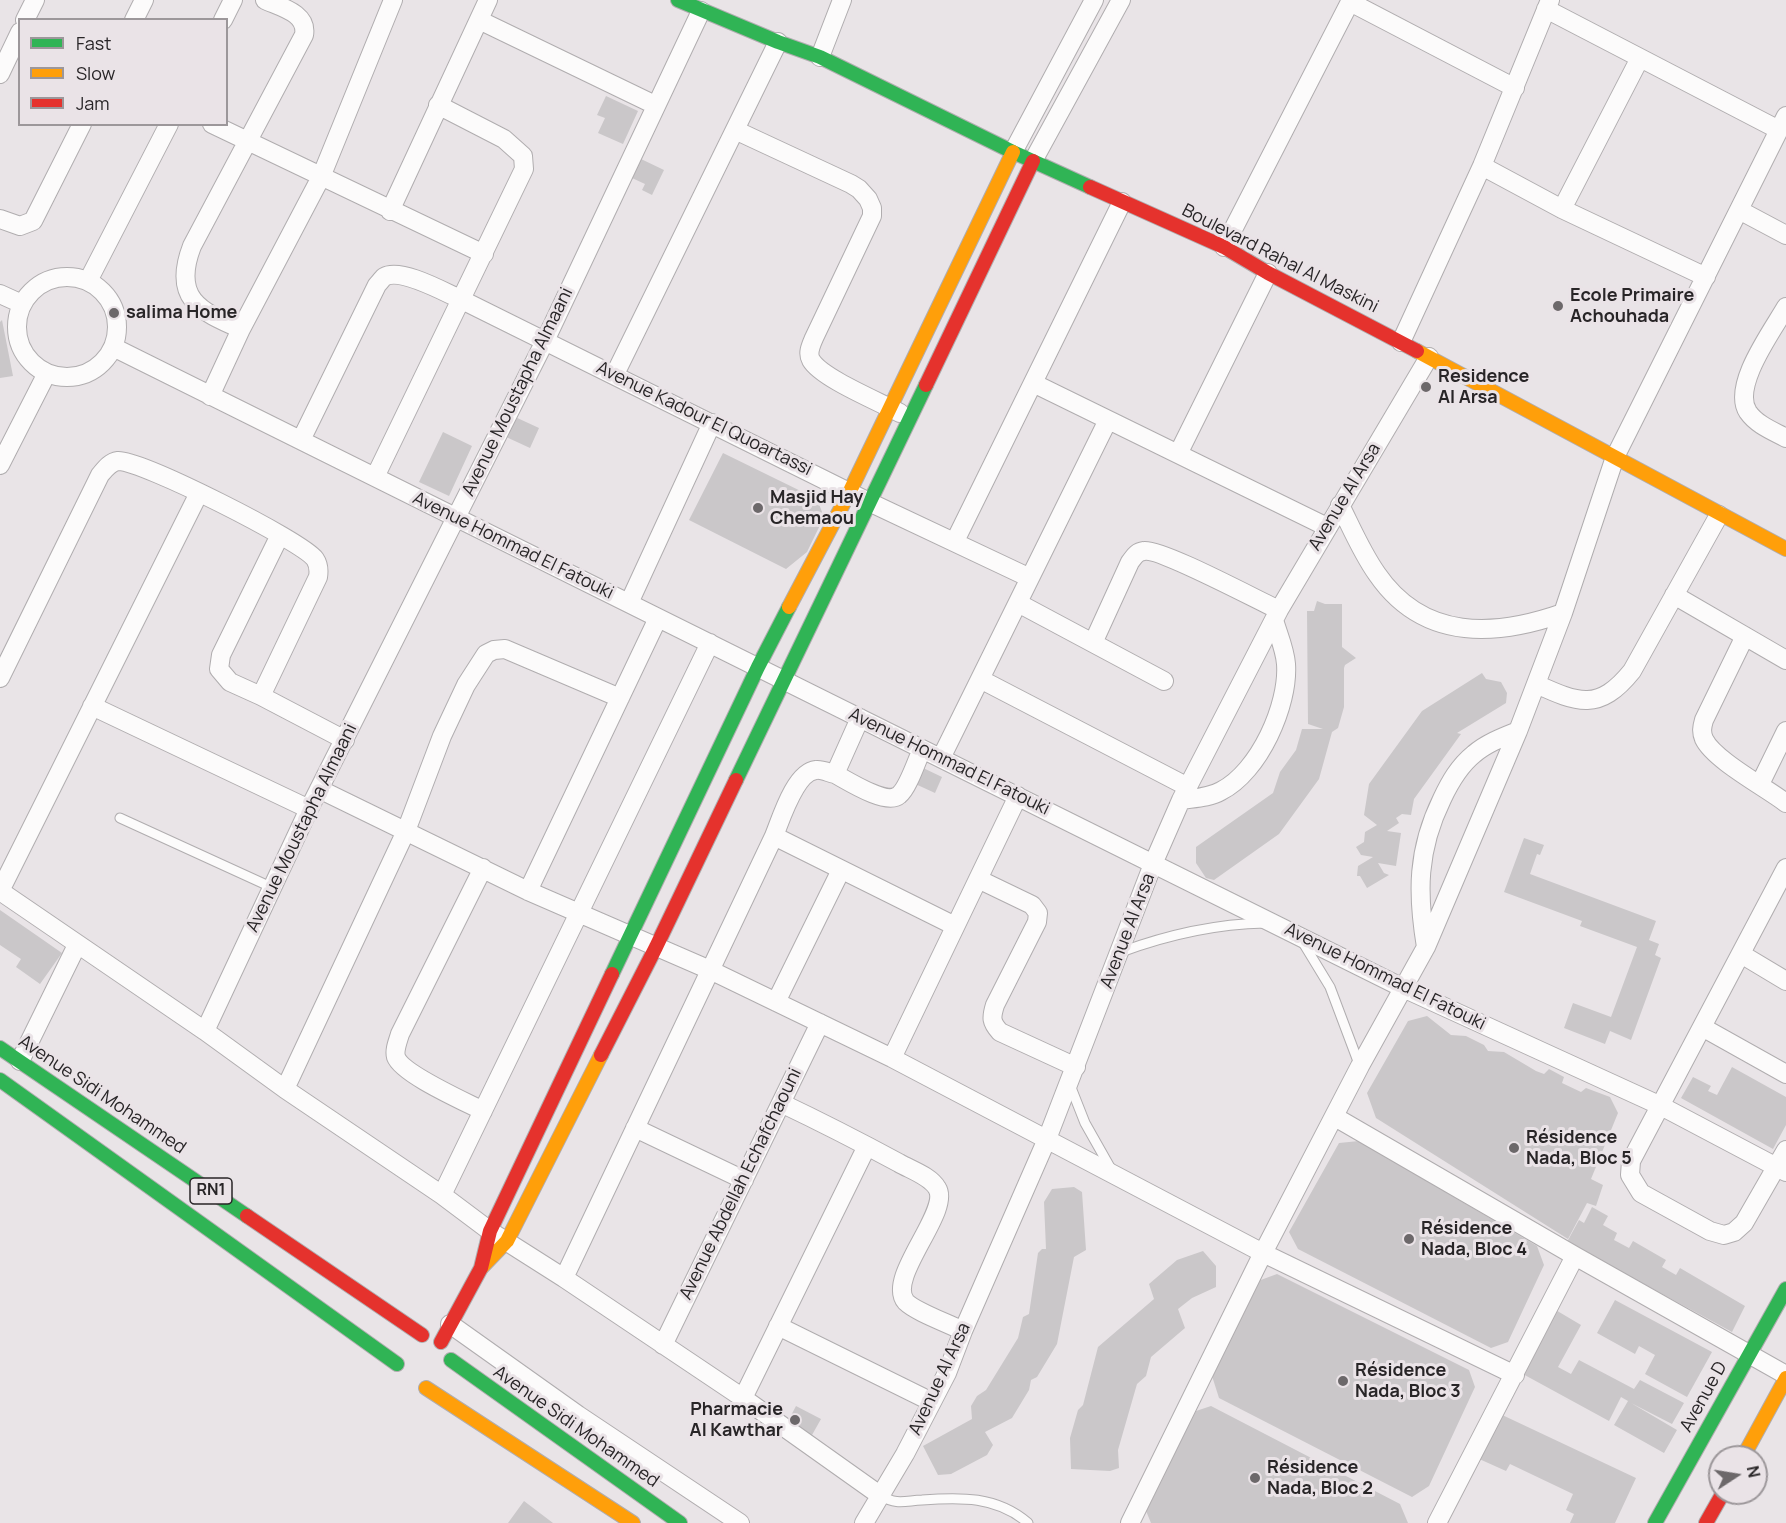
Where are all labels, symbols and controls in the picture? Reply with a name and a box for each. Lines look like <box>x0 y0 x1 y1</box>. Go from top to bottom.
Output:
legend <box>18 18 228 126</box>
text: Fast <box>76 31 111 55</box>
text: Slow <box>76 61 115 85</box>
text: Jam <box>76 91 110 115</box>
street label: Boulevard Rahal Al Maskini <box>1178 200 1382 318</box>
street label: Avenue Moustapha Almaani <box>458 284 578 500</box>
place label: Ecole Primaire Achouhada <box>1570 285 1694 328</box>
marker: Ecole Primaire Achouhada <box>1551 299 1565 313</box>
place label: salima Home <box>126 302 237 324</box>
marker: salima Home <box>107 306 121 320</box>
street label: Avenue Kadour El Quoartassi <box>593 357 815 481</box>
place label: Residence Al Arsa <box>1438 366 1529 409</box>
marker: Residence Al Arsa <box>1419 380 1433 394</box>
street label: Avenue Al Arsa <box>1304 439 1386 555</box>
place label: Masjid Hay Chemaou <box>770 487 863 530</box>
street label: Avenue Hommad El Fatouki <box>409 488 617 604</box>
marker: Masjid Hay Chemaou <box>751 501 765 515</box>
street label: Avenue Hommad El Fatouki <box>845 704 1053 820</box>
street label: Avenue Moustapha Almaani <box>242 720 362 936</box>
street label: Avenue Al Arsa <box>1096 870 1160 992</box>
street label: Avenue Hommad El Fatouki <box>1281 919 1489 1035</box>
street label: Avenue Sidi Mohammed <box>14 1031 190 1159</box>
street label: Avenue Abdellah Echafchaouni <box>675 1065 807 1303</box>
place label: Résidence Nada, Bloc 5 <box>1526 1127 1632 1170</box>
marker: Résidence Nada, Bloc 5 <box>1507 1141 1521 1155</box>
road number: RN1 <box>190 1178 232 1204</box>
place label: Résidence Nada, Bloc 4 <box>1421 1218 1527 1260</box>
marker: Résidence Nada, Bloc 4 <box>1402 1232 1416 1246</box>
street label: Avenue Al Arsa <box>905 1319 975 1439</box>
street label: Avenue D <box>1676 1358 1732 1436</box>
place label: Résidence Nada, Bloc 3 <box>1355 1360 1461 1402</box>
street label: Avenue Sidi Mohammed <box>489 1362 663 1492</box>
marker: Résidence Nada, Bloc 3 <box>1336 1374 1350 1388</box>
place label: Pharmacie Al Kawthar <box>690 1399 783 1442</box>
marker: Pharmacie Al Kawthar <box>788 1413 802 1427</box>
north arrow <box>1708 1445 1768 1505</box>
place label: Résidence Nada, Bloc 2 <box>1267 1457 1373 1500</box>
text: N <box>1742 1464 1766 1480</box>
marker: Résidence Nada, Bloc 2 <box>1248 1471 1262 1485</box>

